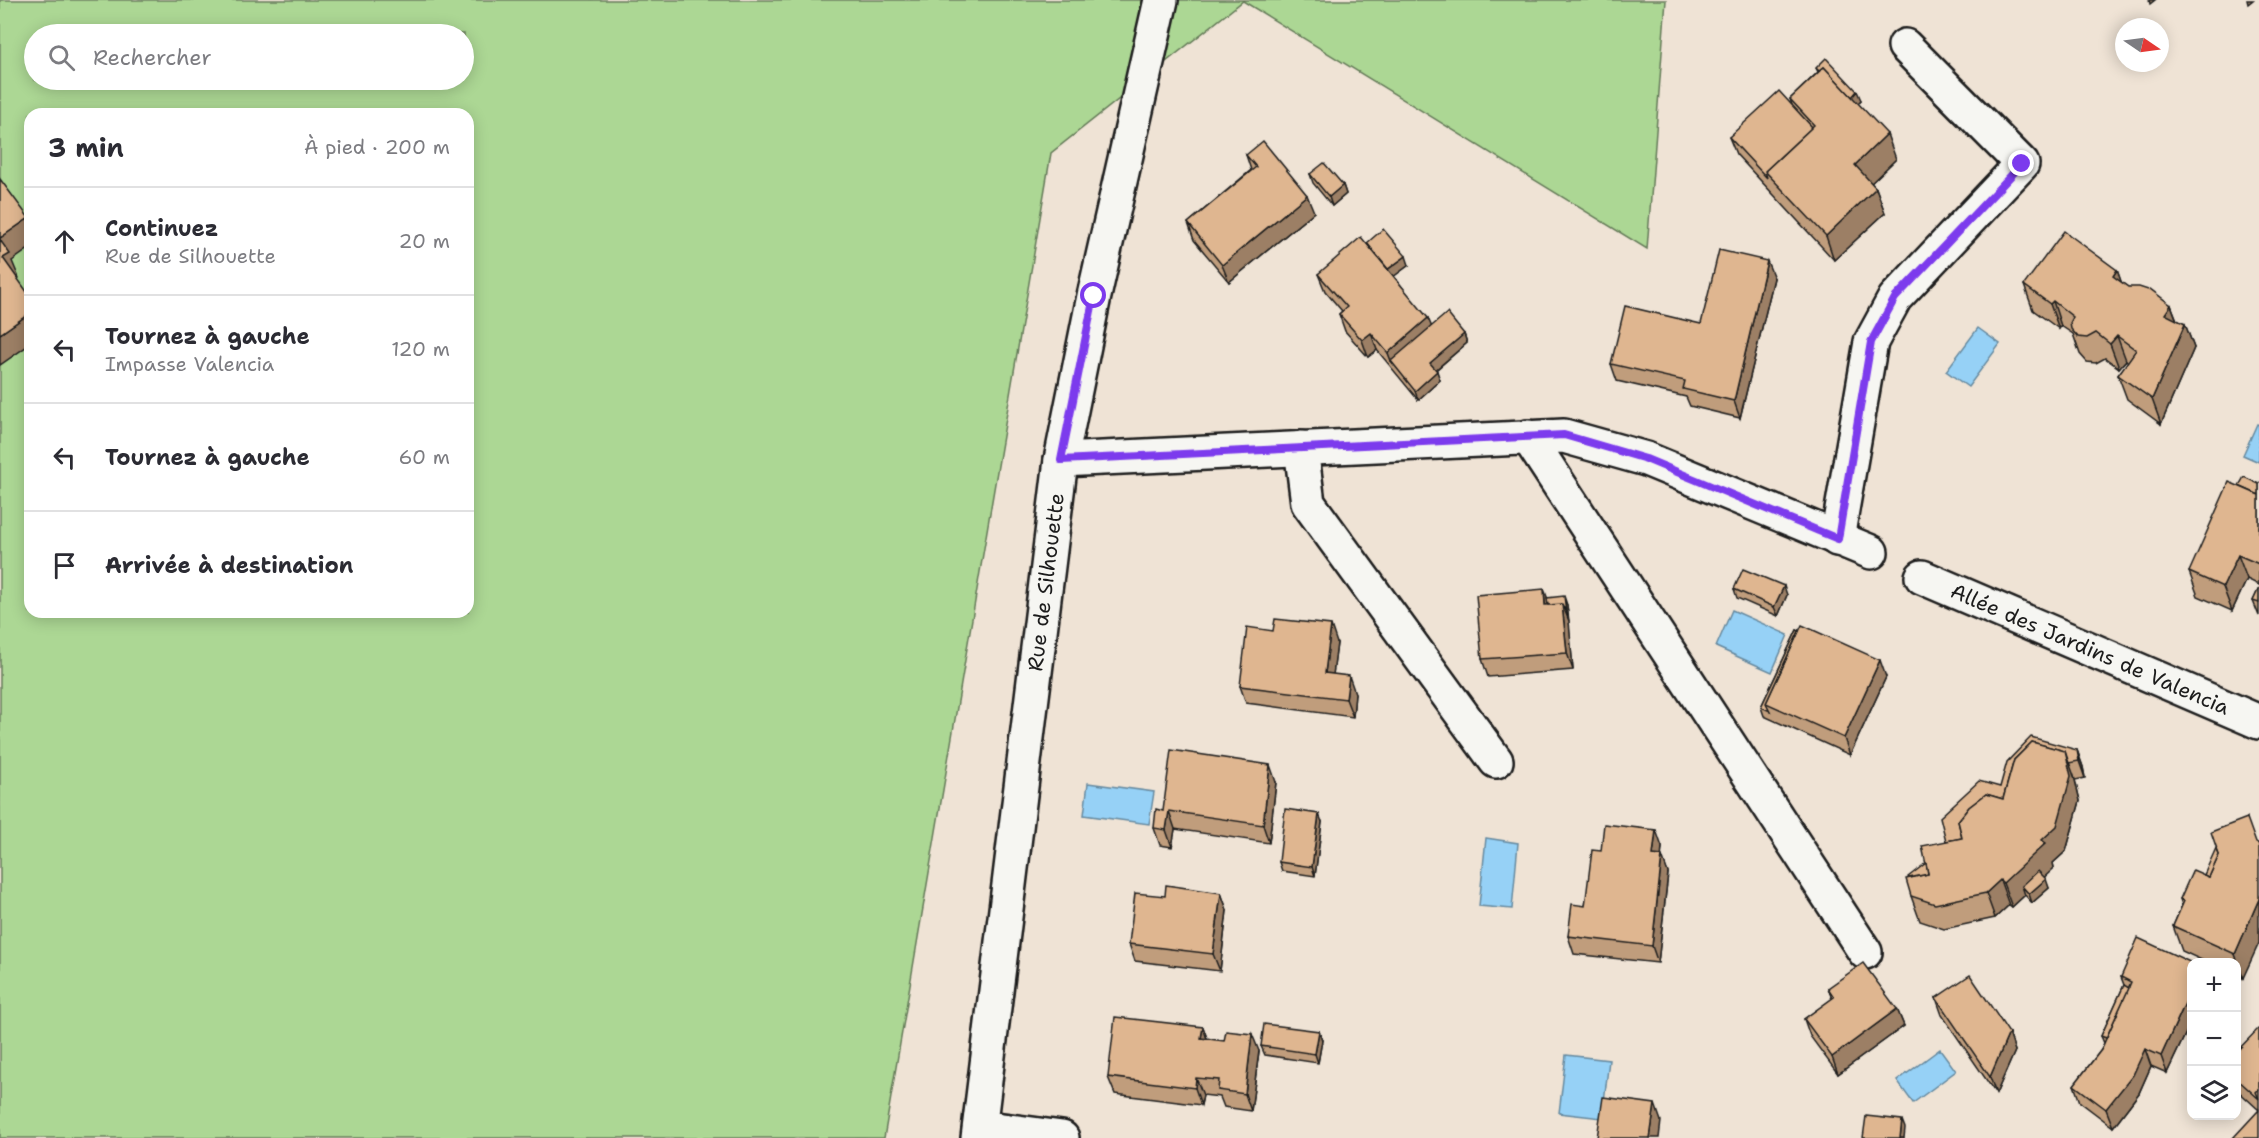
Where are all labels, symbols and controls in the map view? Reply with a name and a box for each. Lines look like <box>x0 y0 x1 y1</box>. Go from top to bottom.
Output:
north arrow <box>2115 18 2169 72</box>
search box <box>24 24 474 90</box>
icon: search <box>45 41 78 74</box>
text: Rechercher <box>93 43 212 72</box>
text: 3 min <box>48 130 124 165</box>
text: À pied · 200 m <box>304 134 450 160</box>
route end <box>2008 150 2034 176</box>
text: Continuez <box>105 214 218 243</box>
icon: ahead <box>48 225 81 258</box>
text: 20 m <box>399 228 450 254</box>
text: Rue de Silhouette <box>105 243 276 269</box>
route start <box>1080 282 1106 308</box>
text: Tournez à gauche <box>105 322 310 351</box>
icon: left <box>48 333 81 366</box>
text: 120 m <box>391 336 450 362</box>
text: Impasse Valencia <box>105 351 274 377</box>
icon: left <box>48 441 81 474</box>
text: Tournez à gauche <box>105 443 310 472</box>
text: 60 m <box>398 444 450 470</box>
street label: Rue de Silhouette <box>1021 491 1071 673</box>
icon: arrive <box>48 549 81 582</box>
text: Arrivée à destination <box>105 551 353 580</box>
street label: Allée des Jardins de Valencia <box>1946 577 2234 722</box>
map controls <box>2187 958 2241 1120</box>
button: + <box>2187 958 2241 1012</box>
button: − <box>2187 1012 2241 1066</box>
button: layers <box>2187 1066 2241 1120</box>

